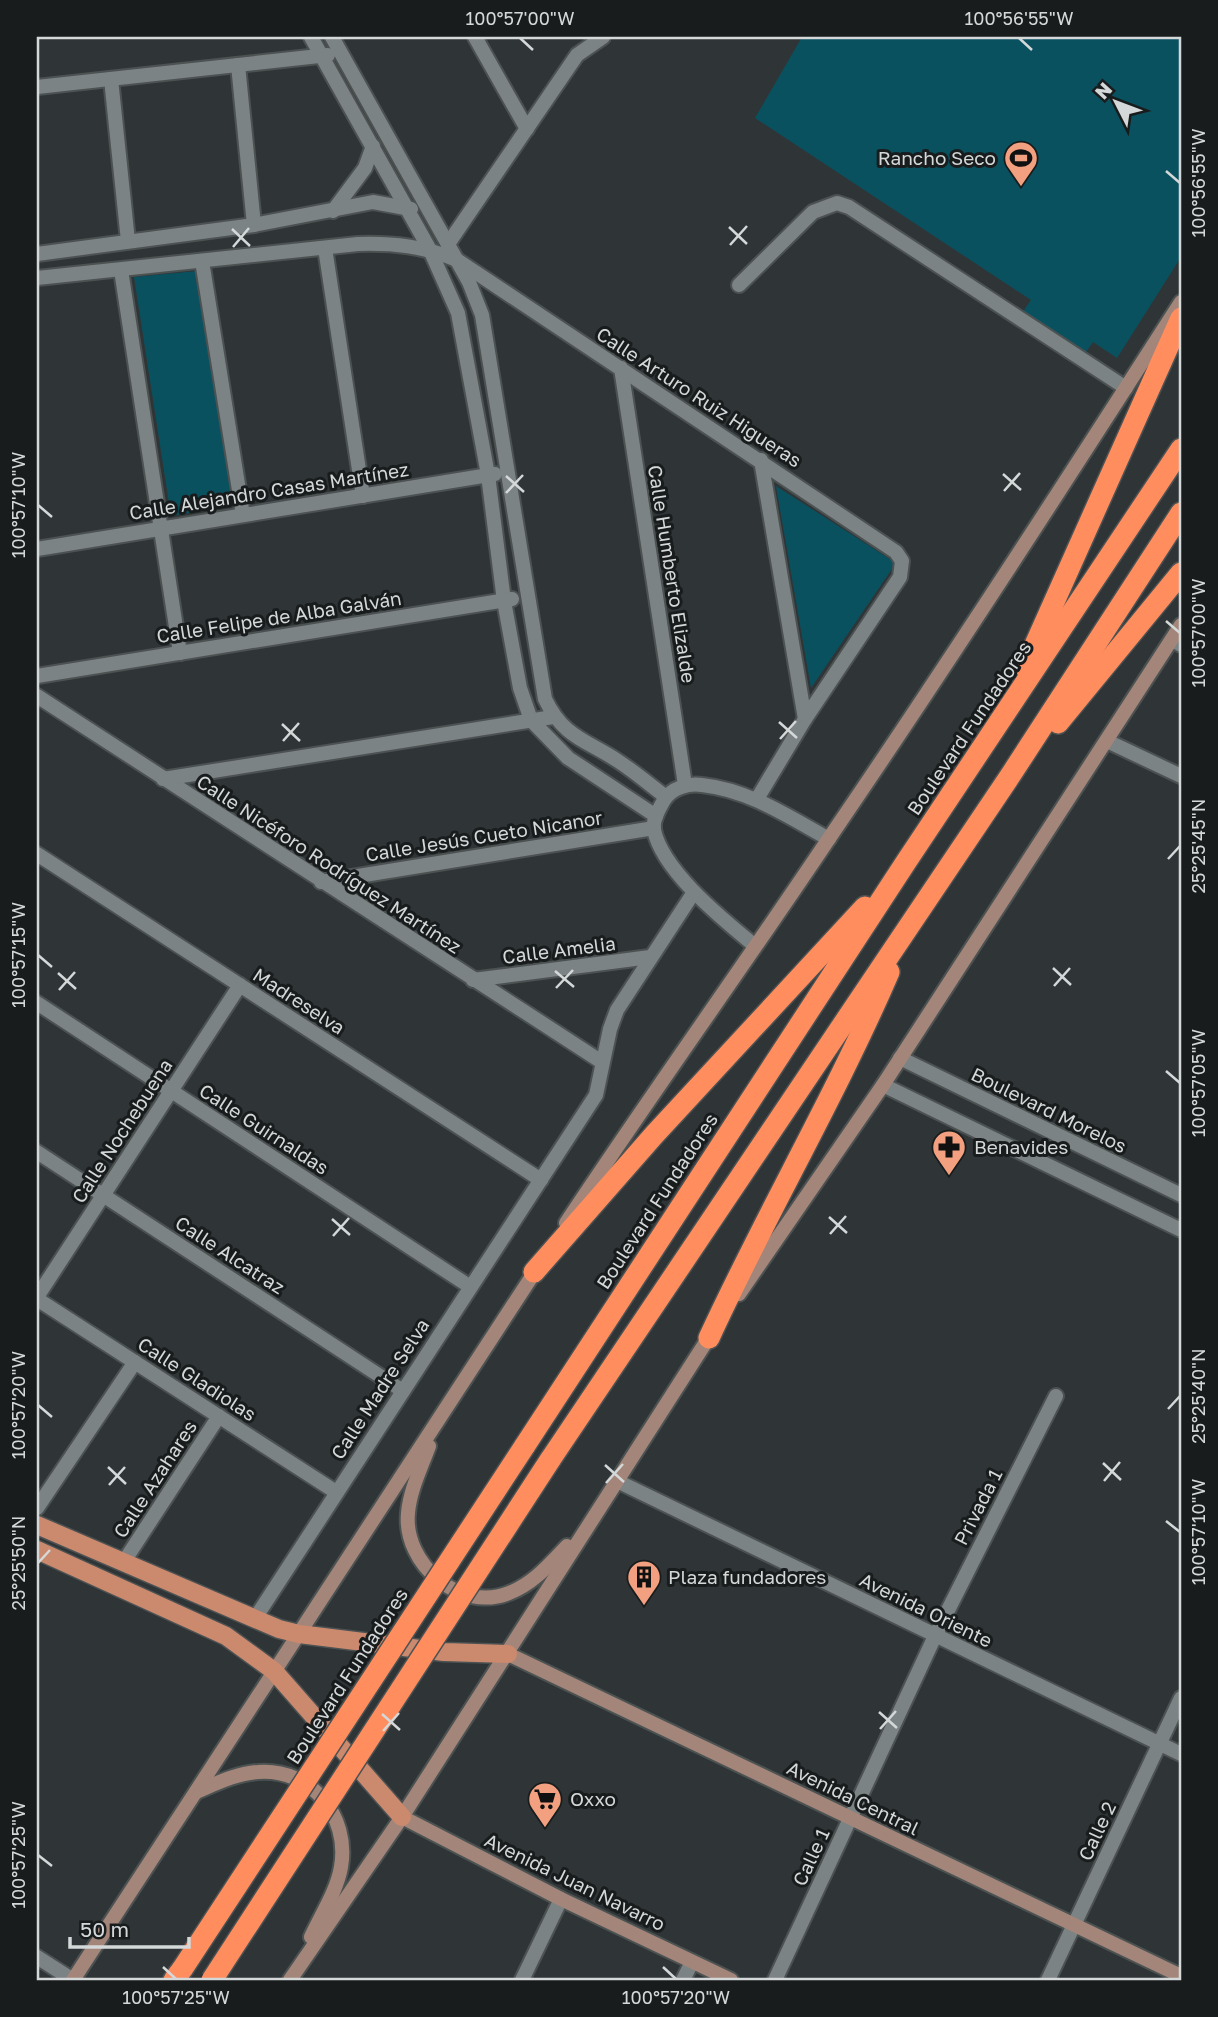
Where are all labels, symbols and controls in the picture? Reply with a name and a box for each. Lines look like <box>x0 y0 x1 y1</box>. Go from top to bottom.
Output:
text: 100°57'00"W <box>466 7 575 29</box>
text: 100°56'55"W <box>965 7 1073 29</box>
north arrow <box>1082 66 1152 136</box>
text: N <box>1090 77 1116 103</box>
text: 100°56'55"W <box>1187 129 1209 237</box>
sports icon: Rancho Seco <box>1002 139 1040 188</box>
place label: Rancho Seco <box>878 146 996 169</box>
street label: Calle Arturo Ruiz Higueras <box>592 322 806 472</box>
text: 100°57'10"W <box>7 452 29 558</box>
street label: Calle Alejandro Casas Martínez <box>128 457 410 524</box>
street label: Calle Humberto Elizalde <box>644 463 701 684</box>
text: 100°57'00"W <box>1187 579 1209 688</box>
street label: Calle Felipe de Alba Galván <box>155 586 403 647</box>
street label: Boulevard Fundadores <box>902 636 1035 819</box>
street label: Calle Nicéforo Rodríguez Martínez <box>193 769 466 958</box>
text: 25°25'45"N <box>1187 799 1209 893</box>
street label: Calle Jesús Cueto Nicanor <box>364 805 605 866</box>
text: 100°57'15"W <box>7 902 29 1008</box>
street label: Calle Amelia <box>501 931 617 968</box>
street label: Madreselva <box>249 962 349 1039</box>
text: 100°57'05"W <box>1187 1029 1209 1137</box>
street label: Calle Nochebuena <box>66 1054 177 1207</box>
street label: Boulevard Morelos <box>968 1062 1131 1157</box>
street label: Calle Guirnaldas <box>195 1078 333 1179</box>
street label: Boulevard Fundadores <box>591 1109 722 1293</box>
pharmacy icon: Benavides <box>930 1128 968 1177</box>
place label: Benavides <box>974 1135 1068 1158</box>
street label: Calle Alcatraz <box>171 1211 289 1298</box>
street label: Calle Madre Selva <box>326 1314 434 1463</box>
street label: Calle Gladiolas <box>134 1332 261 1425</box>
text: 25°25'40"N <box>1187 1348 1209 1444</box>
text: 100°57'20"W <box>7 1351 29 1459</box>
street label: Calle Azahares <box>108 1416 201 1542</box>
street label: Privada 1 <box>949 1465 1006 1549</box>
text: 100°57'10"W <box>1187 1479 1209 1585</box>
text: 25°25'50"N <box>7 1515 29 1611</box>
building icon: Plaza fundadores <box>625 1558 663 1607</box>
place label: Plaza fundadores <box>668 1565 826 1588</box>
street label: Avenida Oriente <box>856 1568 996 1652</box>
street label: Boulevard Fundadores <box>281 1584 412 1768</box>
street label: Avenida Central <box>784 1756 923 1839</box>
supermarket icon: Oxxo <box>526 1780 564 1829</box>
place label: Oxxo <box>570 1787 616 1810</box>
street label: Calle 2 <box>1073 1798 1120 1864</box>
text: 100°57'25"W <box>7 1801 29 1909</box>
street label: Calle 1 <box>787 1824 834 1889</box>
street label: Avenida Juan Navarro <box>481 1828 669 1935</box>
scale bar <box>70 1905 189 1949</box>
text: 50 m <box>80 1916 129 1942</box>
text: 100°57'25"W <box>122 1986 230 2008</box>
text: 100°57'20"W <box>622 1986 730 2008</box>

